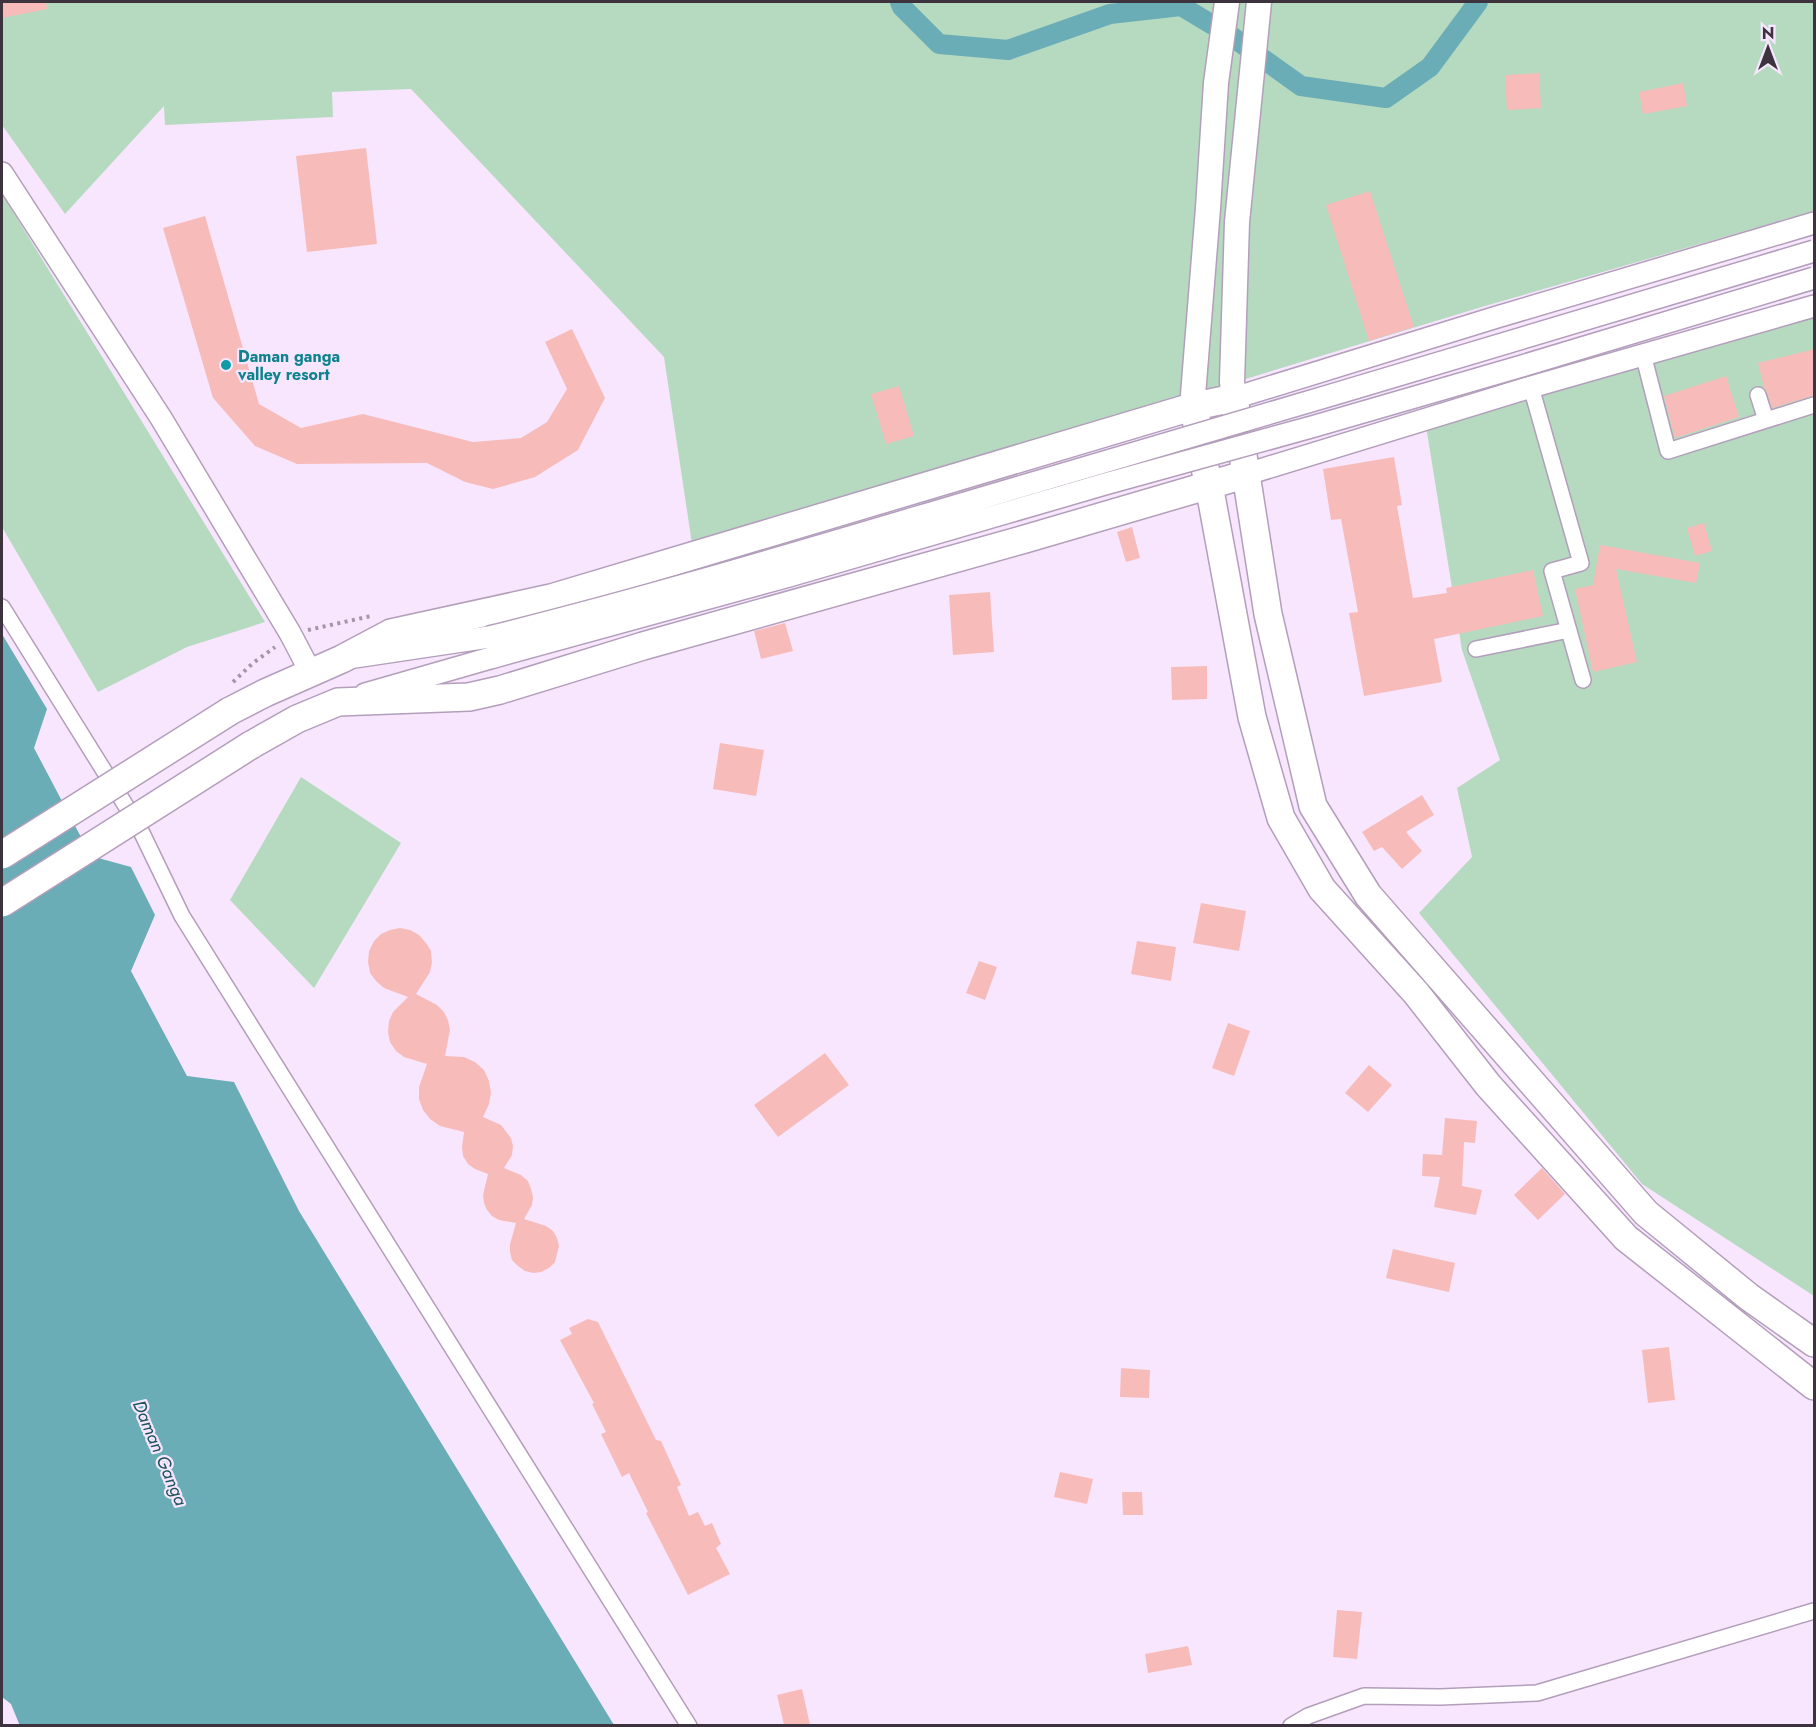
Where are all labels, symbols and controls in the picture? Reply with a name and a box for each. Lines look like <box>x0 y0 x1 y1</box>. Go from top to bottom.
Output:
north arrow <box>1738 18 1798 78</box>
text: N <box>1762 22 1774 45</box>
place label: Daman ganga valley resort <box>237 345 340 386</box>
marker: Daman ganga valley resort <box>219 358 233 372</box>
water label: Daman Ganga <box>126 1396 194 1510</box>

